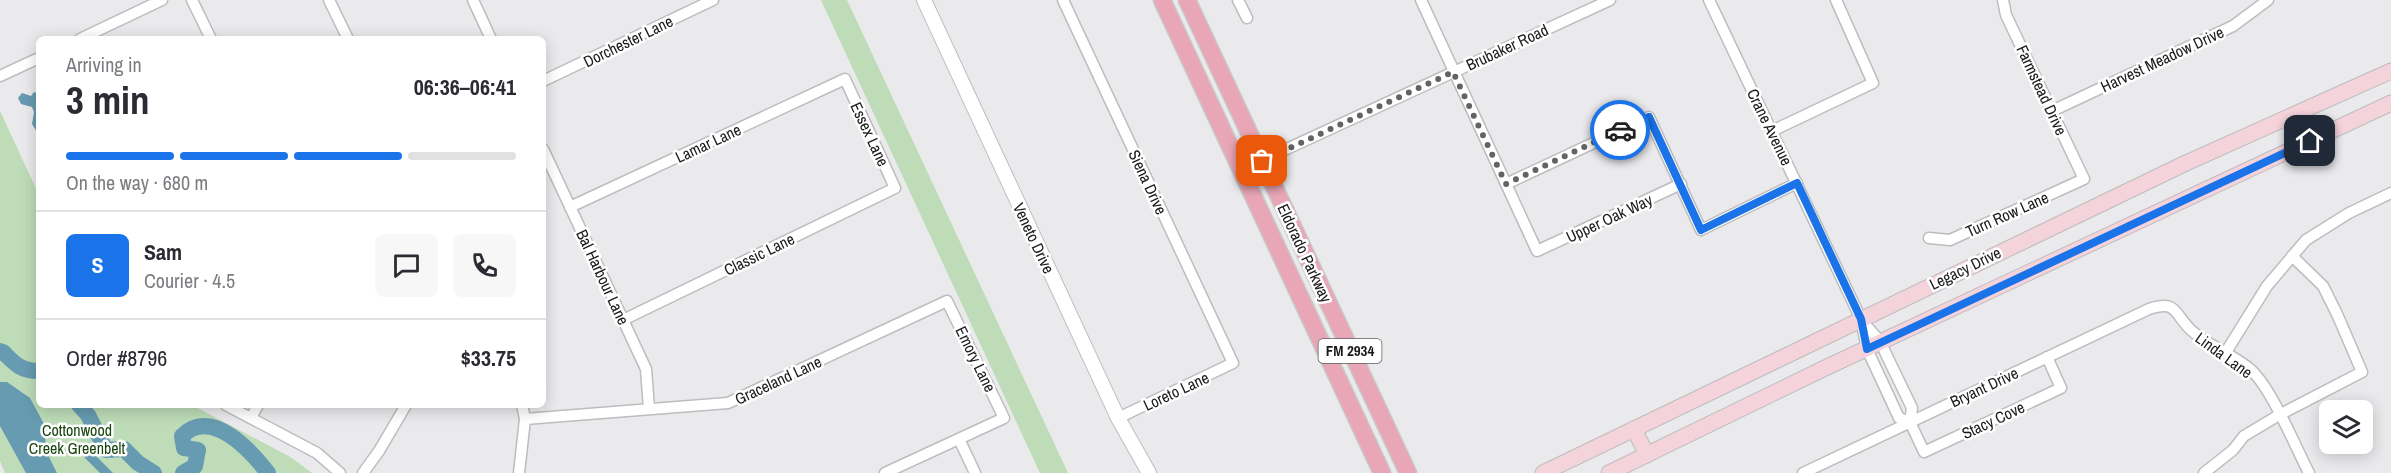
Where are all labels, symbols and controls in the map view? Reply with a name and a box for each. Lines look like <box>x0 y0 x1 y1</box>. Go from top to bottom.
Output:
street label: Dorchester Lane <box>580 10 676 72</box>
street label: Brubaker Road <box>1462 18 1552 76</box>
street label: Harvest Meadow Drive <box>2097 21 2227 97</box>
street label: Farmstead Drive <box>2012 41 2072 139</box>
text: Arriving in <box>66 51 142 78</box>
text: 06:36–06:41 <box>414 72 516 102</box>
text: 3 min <box>66 74 150 126</box>
street label: Crane Avenue <box>1742 85 1798 169</box>
street label: Essex Lane <box>846 98 894 170</box>
courier <box>1590 100 1650 160</box>
icon: car <box>1604 114 1637 147</box>
pin <box>2284 115 2335 166</box>
street label: Lamar Lane <box>672 118 744 168</box>
icon: home <box>2293 124 2326 157</box>
pin <box>1236 135 1287 186</box>
icon: bag <box>1245 144 1278 177</box>
street label: Siena Drive <box>1123 146 1173 218</box>
text: On the way · 680 m <box>66 169 208 196</box>
street label: Turn Row Lane <box>1962 186 2052 242</box>
street label: Upper Oak Way <box>1562 188 1656 248</box>
street label: Veneto Drive <box>1008 199 1060 277</box>
street label: Eldorado Parkway <box>1273 200 1338 306</box>
street label: Bal Harbour Lane <box>571 226 635 328</box>
street label: Classic Lane <box>720 227 798 281</box>
button: chat <box>375 234 438 297</box>
button: phone <box>453 234 516 297</box>
text: Sam <box>144 237 182 267</box>
street label: Legacy Drive <box>1925 241 2005 295</box>
text: S <box>91 250 104 280</box>
text: Courier · 4.5 <box>144 267 235 294</box>
street label: Emory Lane <box>951 322 1001 396</box>
street label: Linda Lane <box>2191 327 2257 383</box>
road number: FM 2934 <box>1318 339 1382 363</box>
text: Order #8796 <box>66 343 167 373</box>
text: $33.75 <box>461 343 516 373</box>
street label: Graceland Lane <box>731 350 825 410</box>
street label: Bryant Drive <box>1946 362 2022 412</box>
street label: Loreto Lane <box>1140 366 1212 416</box>
street label: Stacy Cove <box>1958 396 2028 444</box>
map controls <box>2319 400 2373 454</box>
button: layers <box>2319 400 2373 454</box>
park label: Cottonwood Creek Greenbelt <box>29 419 125 459</box>

